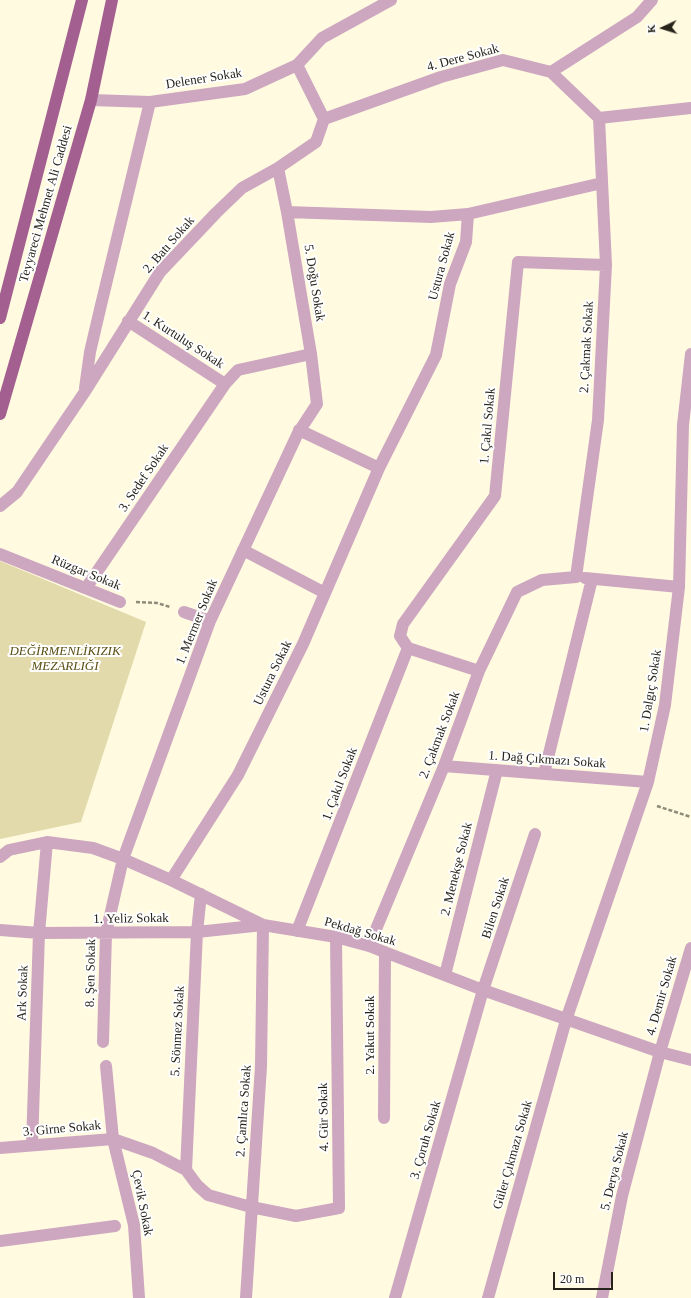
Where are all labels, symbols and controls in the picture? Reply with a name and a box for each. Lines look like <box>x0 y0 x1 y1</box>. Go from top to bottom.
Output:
north arrow <box>643 8 683 48</box>
text: K <box>645 24 657 34</box>
street label: 4. Dere Sokak <box>425 41 501 75</box>
street label: Delener Sokak <box>165 65 243 93</box>
street label: Teyyareci Mehmet Ali Caddesi <box>16 124 76 284</box>
street label: 2. Batı Sokak <box>140 213 198 277</box>
street label: Ustura Sokak <box>425 230 459 302</box>
street label: 5. Doğu Sokak <box>300 243 328 323</box>
street label: 2. Çakmak Sokak <box>577 301 597 393</box>
street label: 1. Kurtuluş Sokak <box>139 308 227 372</box>
street label: 1. Çakıl Sokak <box>477 387 499 465</box>
street label: 3. Sedef Sokak <box>116 441 172 515</box>
street label: Rüzgar Sokak <box>49 552 123 594</box>
street label: 1. Mermer Sokak <box>173 577 221 667</box>
street label: Ustura Sokak <box>251 638 295 708</box>
park label: DEĞİRMENLİKIZIK MEZARLIĞI <box>9 644 121 675</box>
street label: 1. Dalgıç Sokak <box>637 649 665 733</box>
street label: 2. Çakmak Sokak <box>416 689 464 781</box>
street label: 1. Çakıl Sokak <box>319 745 361 823</box>
street label: 1. Dağ Çıkmazı Sokak <box>488 748 606 772</box>
street label: 2. Menekşe Sokak <box>438 821 476 917</box>
street label: Bilen Sokak <box>479 875 513 941</box>
street label: 1. Yeliz Sokak <box>93 911 169 927</box>
street label: Pekdağ Sokak <box>322 914 398 950</box>
street label: 8. Şen Sokak <box>83 939 99 1007</box>
street label: 4. Demir Sokak <box>643 954 681 1038</box>
street label: Ark Sokak <box>14 965 32 1021</box>
street label: 5. Sönmez Sokak <box>168 985 188 1077</box>
street label: 2. Yakut Sokak <box>363 995 379 1075</box>
street label: 2. Çamlıca Sokak <box>233 1065 255 1157</box>
street label: 4. Gür Sokak <box>316 1082 332 1152</box>
street label: 3. Çoruh Sokak <box>407 1099 445 1181</box>
street label: Güler Çıkmazı Sokak <box>490 1099 536 1211</box>
street label: 3. Girne Sokak <box>22 1118 102 1140</box>
street label: 5. Derya Sokak <box>598 1130 632 1212</box>
street label: Çevik Sokak <box>128 1169 156 1237</box>
scale bar <box>555 1264 615 1290</box>
text: 20 m <box>560 1272 584 1286</box>

